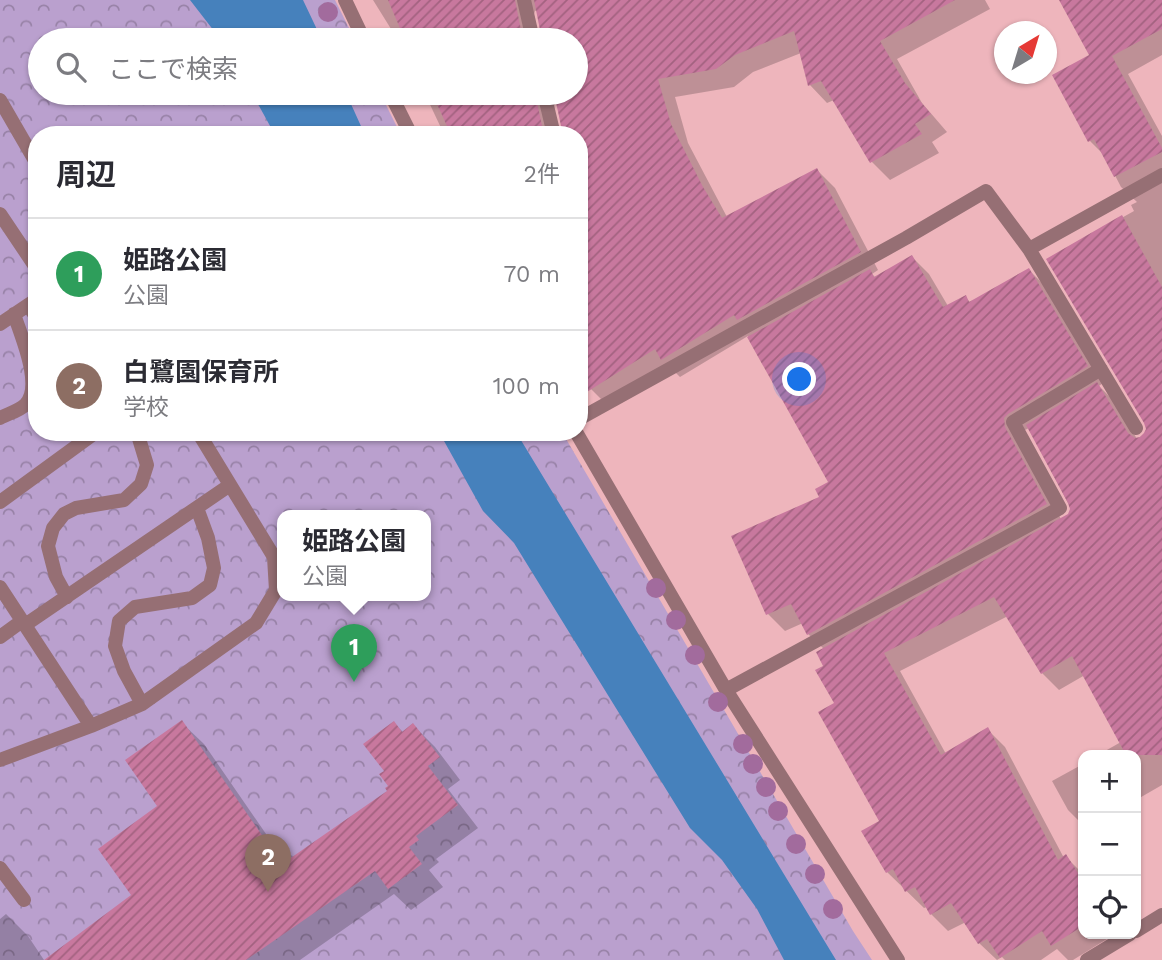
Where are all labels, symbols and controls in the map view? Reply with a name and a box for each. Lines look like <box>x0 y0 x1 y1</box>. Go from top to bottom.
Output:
north arrow <box>994 21 1057 84</box>
search box <box>28 28 588 105</box>
icon: search <box>52 48 90 86</box>
text: ここで検索 <box>108 54 238 84</box>
text: 周辺 <box>56 157 116 192</box>
text: 2件 <box>524 161 560 188</box>
text: 姫路公園 <box>123 245 227 275</box>
text: 1 <box>74 261 84 288</box>
text: 70 m <box>503 261 560 288</box>
text: 公園 <box>123 282 169 309</box>
text: 白鷺園保育所 <box>123 357 279 387</box>
your location <box>782 362 816 396</box>
text: 2 <box>72 373 86 400</box>
text: 100 m <box>493 373 560 400</box>
text: 学校 <box>123 394 169 421</box>
popup <box>277 510 431 601</box>
text: 姫路公園 <box>302 526 406 556</box>
text: 公園 <box>302 563 348 590</box>
pin: 1 <box>331 624 377 682</box>
map controls <box>1078 750 1141 939</box>
button: + <box>1078 750 1141 813</box>
button: − <box>1078 813 1141 876</box>
pin: 2 <box>245 834 291 892</box>
button: locate <box>1078 876 1141 939</box>

